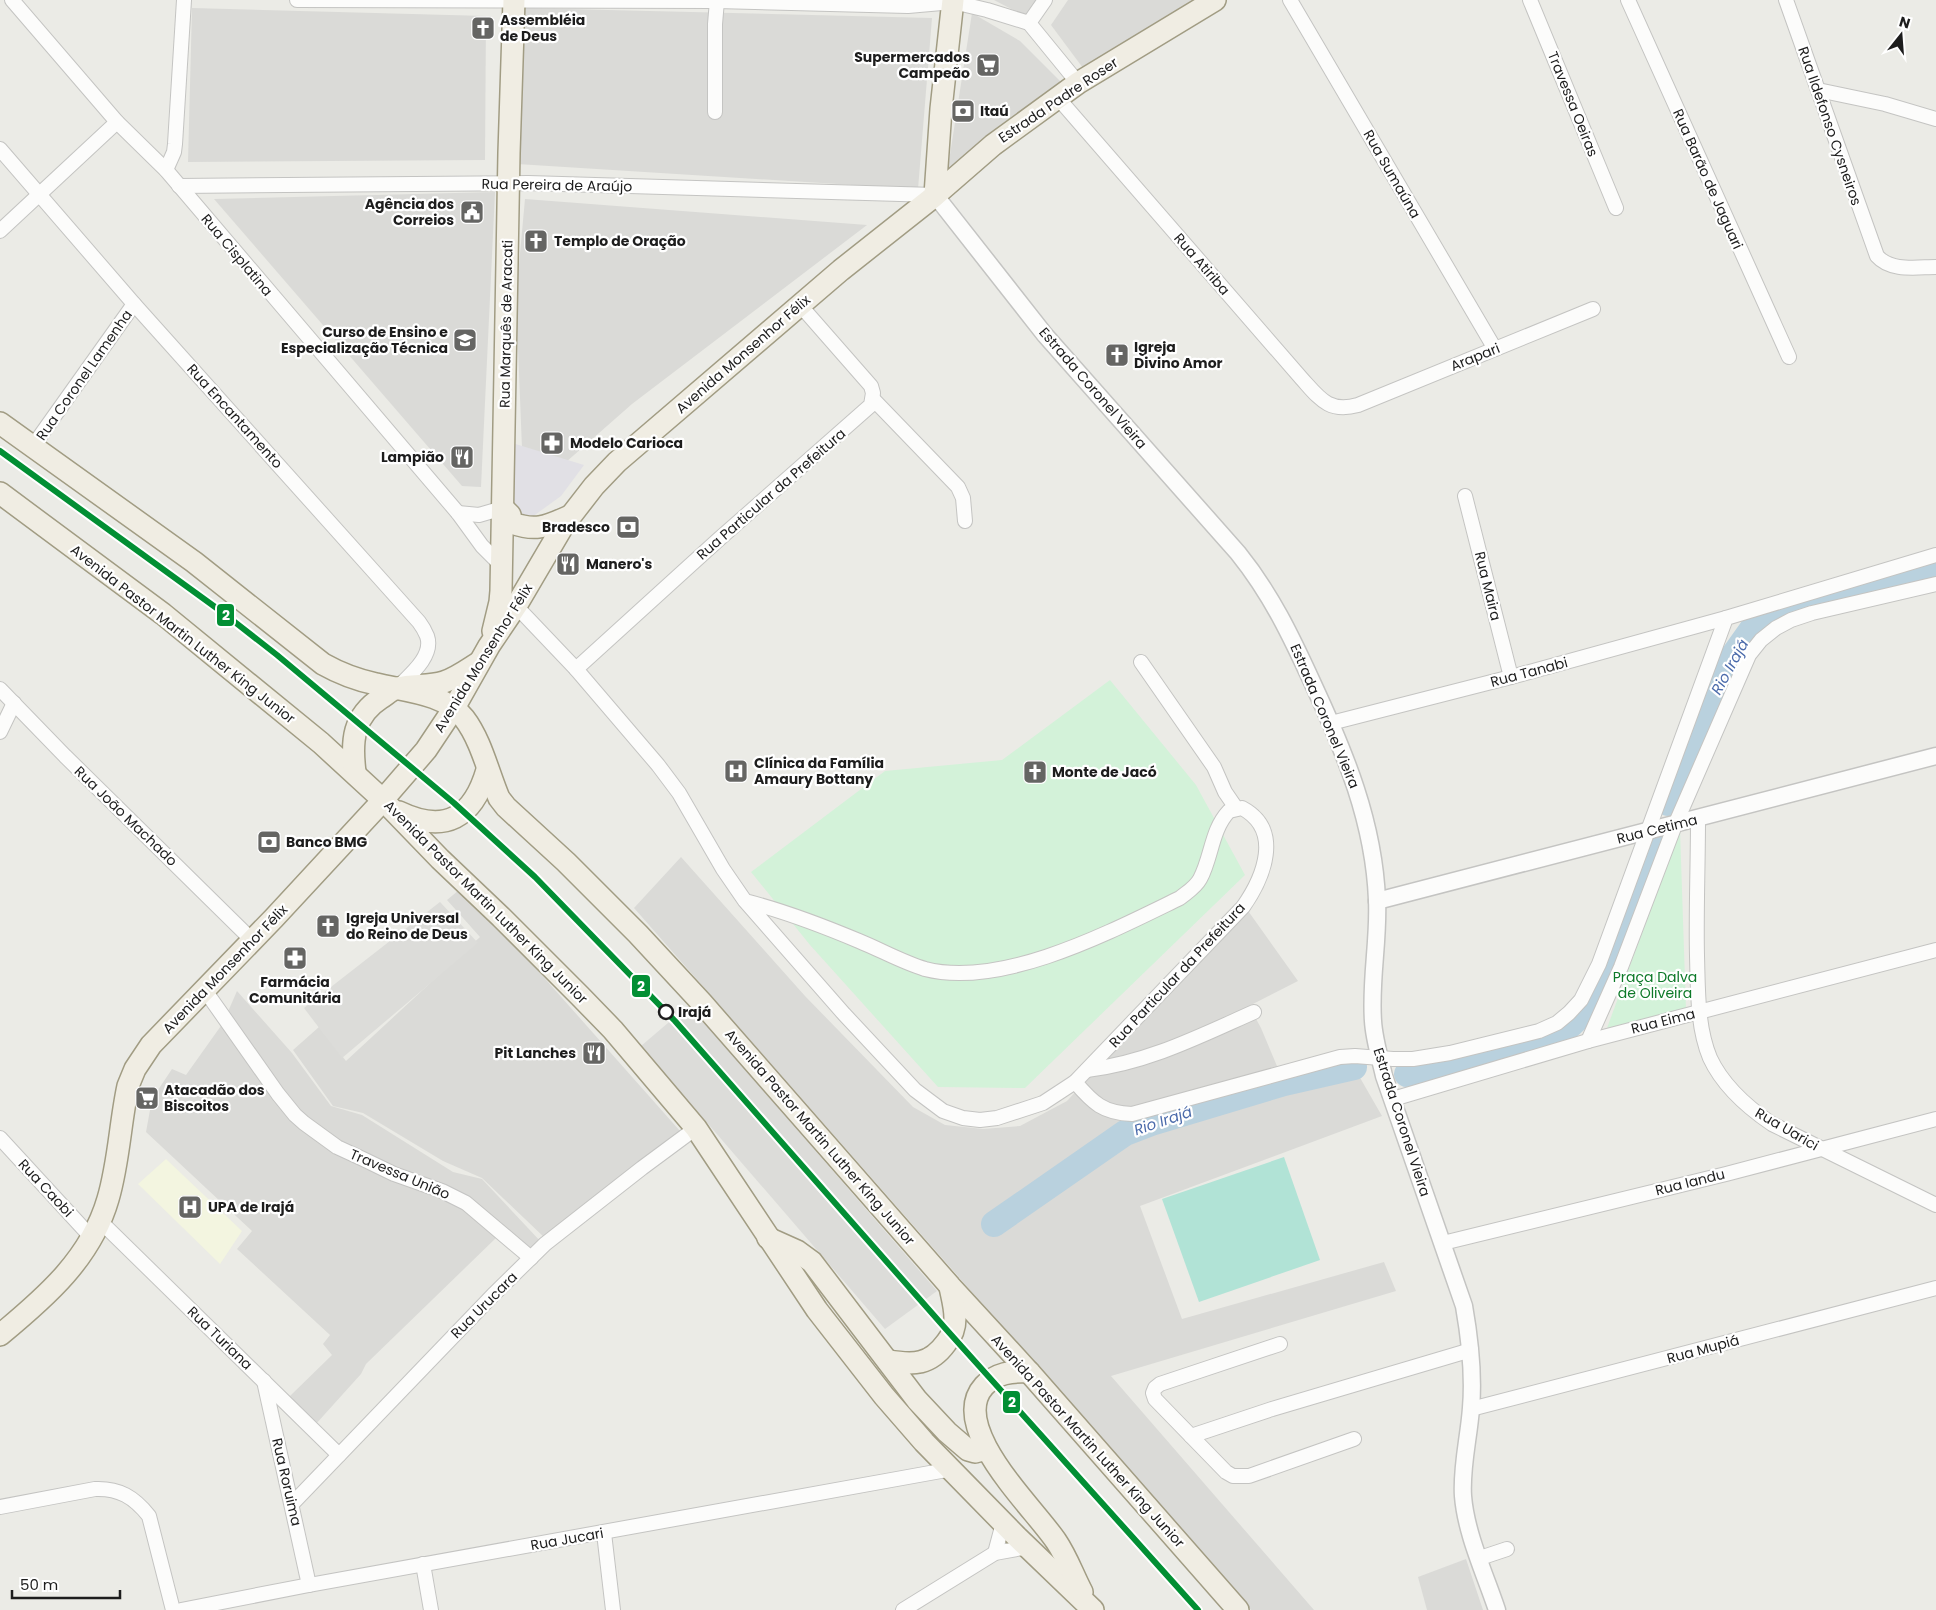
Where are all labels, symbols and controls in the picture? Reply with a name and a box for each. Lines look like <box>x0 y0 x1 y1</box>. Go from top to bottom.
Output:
place label: Assembléia de Deus <box>500 10 585 46</box>
north arrow <box>1876 10 1926 60</box>
text: N <box>1897 11 1913 34</box>
church icon: Assembléia de Deus <box>470 15 496 41</box>
street label: Rua Ildefonso Cysneiros <box>1793 44 1867 208</box>
place label: Supermercados Campeão <box>854 47 970 83</box>
street label: Travessa Oeiras <box>1543 48 1603 160</box>
supermarket icon: Supermercados Campeão <box>975 52 1001 78</box>
street label: Estrada Padre Roser <box>994 52 1122 148</box>
bank icon: Itaú <box>950 98 976 124</box>
place label: Itaú <box>980 101 1009 121</box>
street label: Rua Barão de Jaguari <box>1668 106 1748 252</box>
street label: Rua Sumaúna <box>1359 126 1425 222</box>
street label: Rua Pereira de Araújo <box>482 174 633 196</box>
place label: Agência dos Correios <box>365 194 454 230</box>
public building icon: Agência dos Correios <box>459 199 485 225</box>
street label: Rua Cisplatina <box>197 210 277 300</box>
church icon: Templo de Oração <box>523 228 549 254</box>
street label: Rua Atiriba <box>1169 229 1235 299</box>
place label: Templo de Oração <box>554 231 686 251</box>
street label: Rua Marquês de Aracati <box>495 240 517 408</box>
street label: Avenida Monsenhor Félix <box>671 290 815 418</box>
street label: Rua Coronel Lamenha <box>31 306 137 444</box>
place label: Curso de Ensino e Especialização Técnica <box>281 322 448 358</box>
street label: Estrada Coronel Vieira <box>1034 323 1152 453</box>
school or university icon: Curso de Ensino e Especialização Técnica <box>452 327 478 353</box>
place label: Igreja Divino Amor <box>1134 337 1223 373</box>
street label: Arapari <box>1447 338 1503 376</box>
church icon: Igreja Divino Amor <box>1104 342 1130 368</box>
street label: Rua Encantamento <box>183 359 287 473</box>
street label: Rua Particular da Prefeitura <box>692 424 850 564</box>
pharmacy icon: Modelo Carioca <box>539 430 565 456</box>
place label: Modelo Carioca <box>570 433 683 453</box>
restaurant icon: Lampião <box>449 444 475 470</box>
place label: Lampião <box>381 447 444 467</box>
bank icon: Bradesco <box>615 514 641 540</box>
place label: Bradesco <box>542 517 610 537</box>
street label: Avenida Pastor Martin Luther King Junior <box>66 540 300 728</box>
street label: Rua Maira <box>1470 549 1506 623</box>
restaurant icon: Manero's <box>555 551 581 577</box>
place label: Manero's <box>586 554 652 574</box>
street label: Avenida Monsenhor Félix <box>429 579 537 736</box>
line badge: 2 <box>216 603 235 627</box>
text: 2 <box>222 605 230 625</box>
water label: Rio Irajá <box>1706 635 1753 698</box>
street label: Estrada Coronel Vieira <box>1285 641 1365 791</box>
street label: Rua Tanabi <box>1488 652 1570 692</box>
place label: Clínica da Família Amaury Bottany <box>754 753 884 789</box>
hospital icon: Clínica da Família Amaury Bottany <box>723 758 749 784</box>
church icon: Monte de Jacó <box>1022 759 1048 785</box>
street label: Rua João Machado <box>70 762 182 870</box>
place label: Monte de Jacó <box>1052 762 1157 782</box>
street label: Avenida Pastor Martin Luther King Junior <box>380 796 592 1008</box>
street label: Rua Cetima <box>1615 809 1699 849</box>
bank icon: Banco BMG <box>256 829 282 855</box>
place label: Banco BMG <box>286 832 368 852</box>
street label: Rua Particular da Prefeitura <box>1104 898 1250 1052</box>
street label: Avenida Monsenhor Félix <box>158 900 292 1038</box>
place label: Igreja Universal do Reino de Deus <box>346 908 468 944</box>
church icon: Igreja Universal do Reino de Deus <box>315 913 341 939</box>
pharmacy icon: Farmácia Comunitária <box>282 945 308 971</box>
park label: Praça Dalva de Oliveira <box>1613 967 1697 1003</box>
place label: Farmácia Comunitária <box>249 972 341 1008</box>
line badge: 2 <box>631 974 651 998</box>
text: 2 <box>637 976 645 996</box>
place label: Irajá <box>678 1002 711 1022</box>
street label: Rua Eima <box>1629 1003 1697 1039</box>
marker: Irajá <box>658 1004 674 1020</box>
street label: Avenida Pastor Martin Luther King Junior <box>720 1025 920 1249</box>
restaurant icon: Pit Lanches <box>581 1040 607 1066</box>
place label: Pit Lanches <box>495 1043 576 1063</box>
street label: Estrada Coronel Vieira <box>1368 1045 1436 1199</box>
place label: Atacadão dos Biscoitos <box>164 1080 265 1116</box>
supermarket icon: Atacadão dos Biscoitos <box>134 1085 160 1111</box>
water label: Rio Irajá <box>1131 1101 1195 1140</box>
street label: Rua Uarici <box>1752 1103 1822 1155</box>
street label: Travessa União <box>347 1144 453 1204</box>
street label: Rua Caobi <box>14 1155 78 1221</box>
street label: Rua Iandu <box>1653 1164 1727 1200</box>
hospital icon: UPA de Irajá <box>177 1194 203 1220</box>
place label: UPA de Irajá <box>208 1197 294 1217</box>
street label: Rua Urucara <box>446 1267 522 1343</box>
street label: Rua Turiana <box>183 1302 257 1374</box>
street label: Avenida Pastor Martin Luther King Junior <box>987 1330 1189 1552</box>
street label: Rua Mupiá <box>1665 1330 1741 1368</box>
line badge: 2 <box>1002 1390 1021 1414</box>
text: 2 <box>1008 1392 1016 1412</box>
street label: Rua Roruima <box>267 1436 307 1528</box>
street label: Rua Jucari <box>529 1523 605 1555</box>
scale bar <box>12 1568 120 1600</box>
text: 50 m <box>20 1574 58 1595</box>

